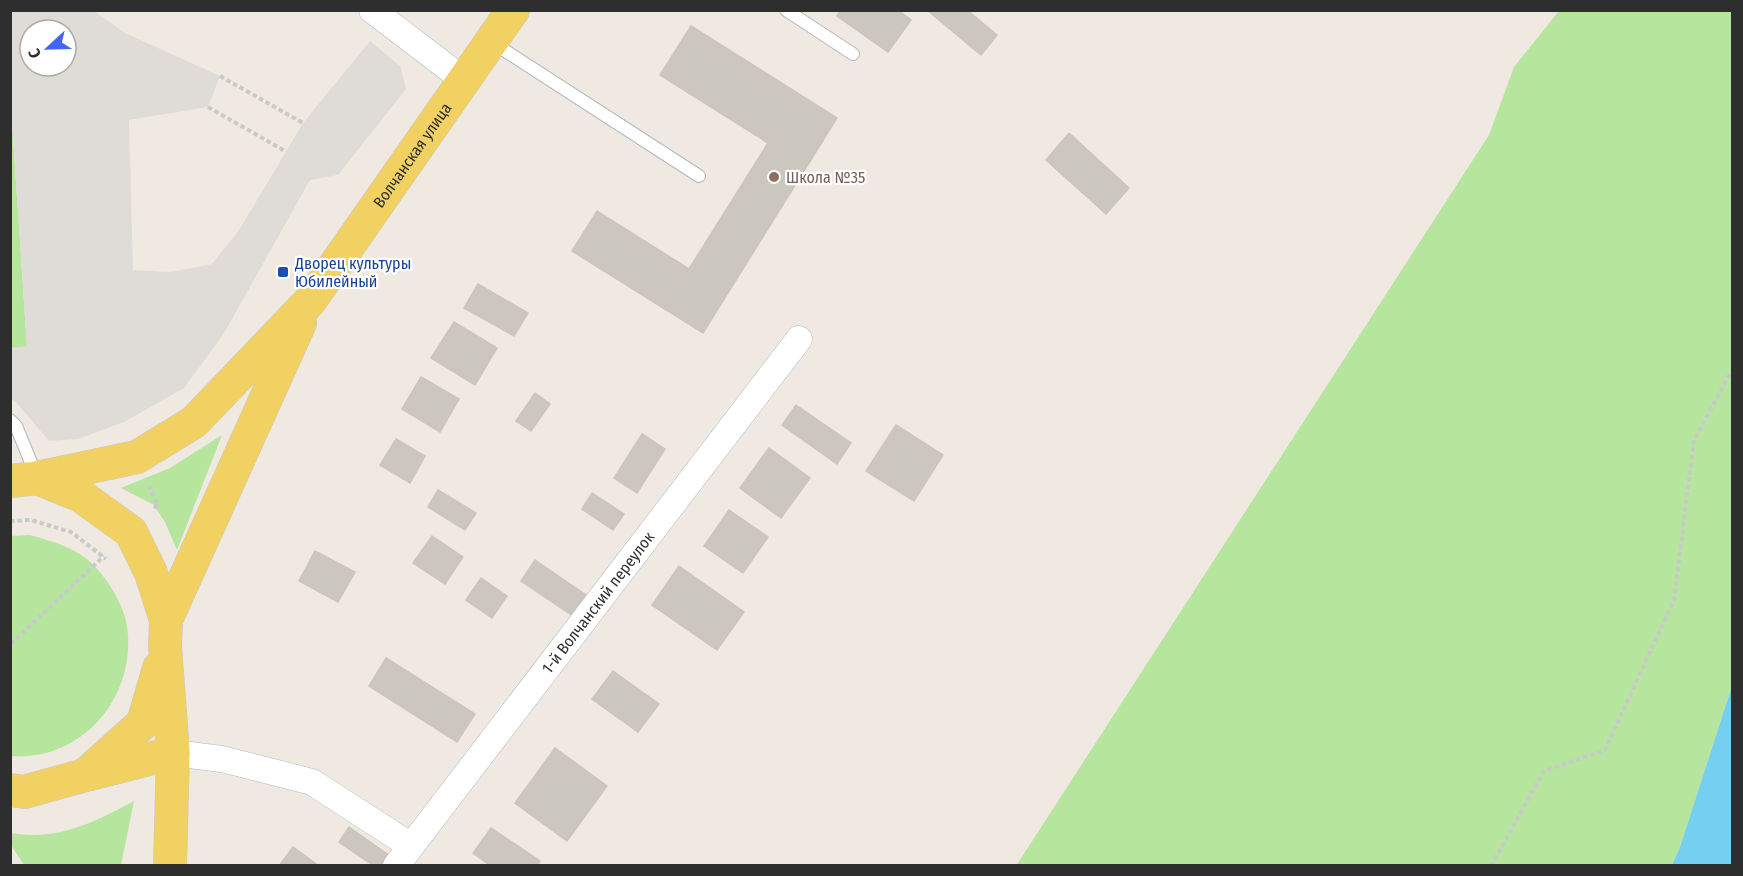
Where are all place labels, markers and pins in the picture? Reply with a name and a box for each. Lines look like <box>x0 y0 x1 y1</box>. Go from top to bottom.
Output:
place label: Школа №35 <box>786 168 865 187</box>
marker: Школа №35 <box>767 170 781 184</box>
place label: Дворец культуры Юбилейный <box>294 254 411 291</box>
marker: Дворец культуры Юбилейный <box>276 265 290 279</box>

